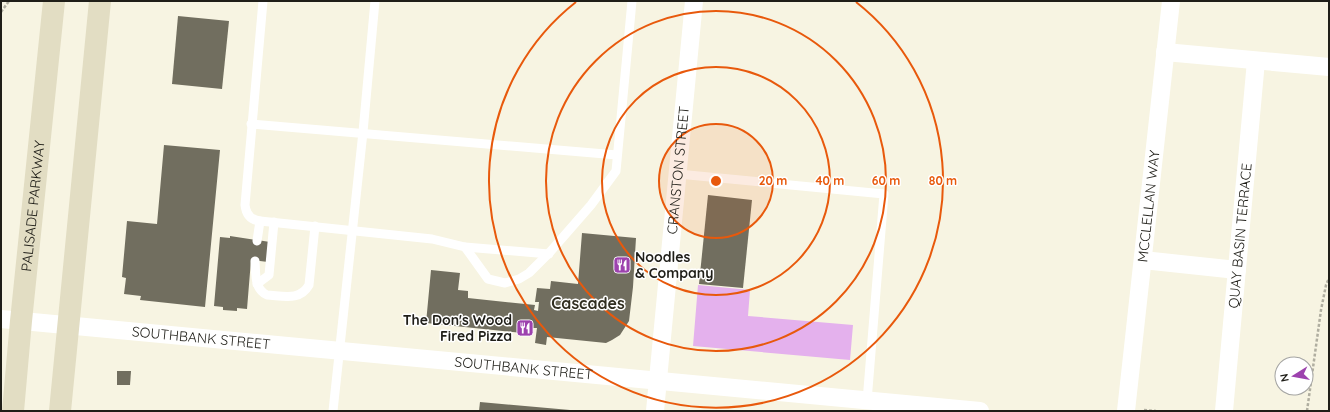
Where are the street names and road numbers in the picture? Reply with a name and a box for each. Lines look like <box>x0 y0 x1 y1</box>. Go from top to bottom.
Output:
street label: CRANSTON STREET <box>663 105 693 235</box>
street label: PALISADE PARKWAY <box>17 139 49 272</box>
street label: MCCLELLAN WAY <box>1133 149 1164 263</box>
street label: QUAY BASIN TERRACE <box>1224 162 1256 309</box>
street label: SOUTHBANK STREET <box>131 322 271 353</box>
street label: SOUTHBANK STREET <box>454 353 594 384</box>

